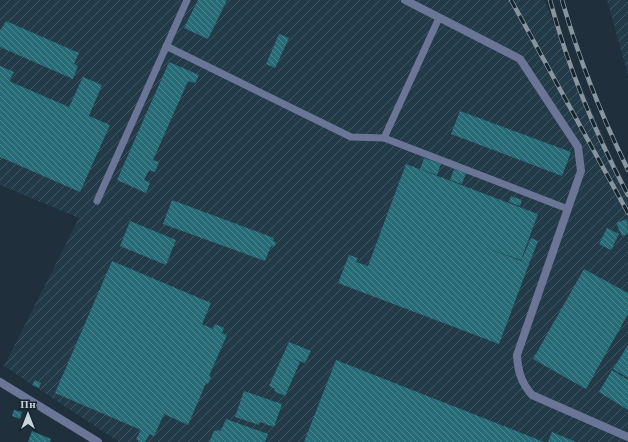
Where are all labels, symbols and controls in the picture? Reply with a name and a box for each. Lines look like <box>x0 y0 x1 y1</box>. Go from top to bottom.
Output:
north arrow <box>8 394 48 434</box>
text: Пн <box>20 396 36 413</box>

